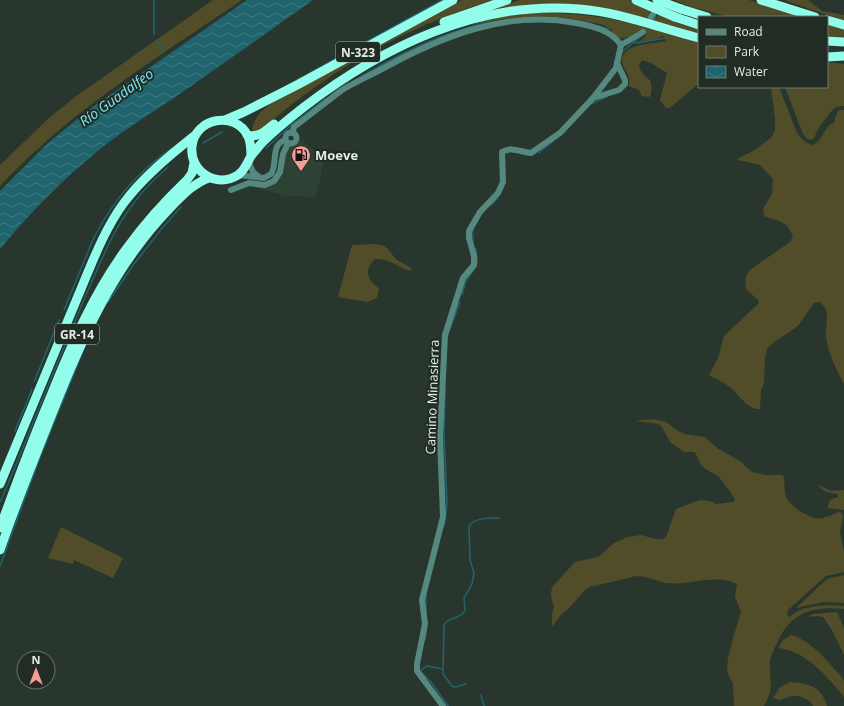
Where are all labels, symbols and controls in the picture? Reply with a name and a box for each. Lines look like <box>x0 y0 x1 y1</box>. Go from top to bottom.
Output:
legend <box>698 16 828 88</box>
text: Road <box>734 23 763 40</box>
road number: N-323 <box>336 42 380 62</box>
text: Park <box>734 43 760 60</box>
text: Water <box>734 63 768 80</box>
water label: Río Guadalfeo <box>75 64 157 130</box>
fuel station icon: Moeve <box>290 144 312 172</box>
place label: Moeve <box>315 146 358 164</box>
road number: GR-14 <box>55 324 99 344</box>
street label: Camino Minasierra <box>421 339 443 455</box>
north arrow <box>16 650 56 690</box>
text: N <box>32 652 40 667</box>

